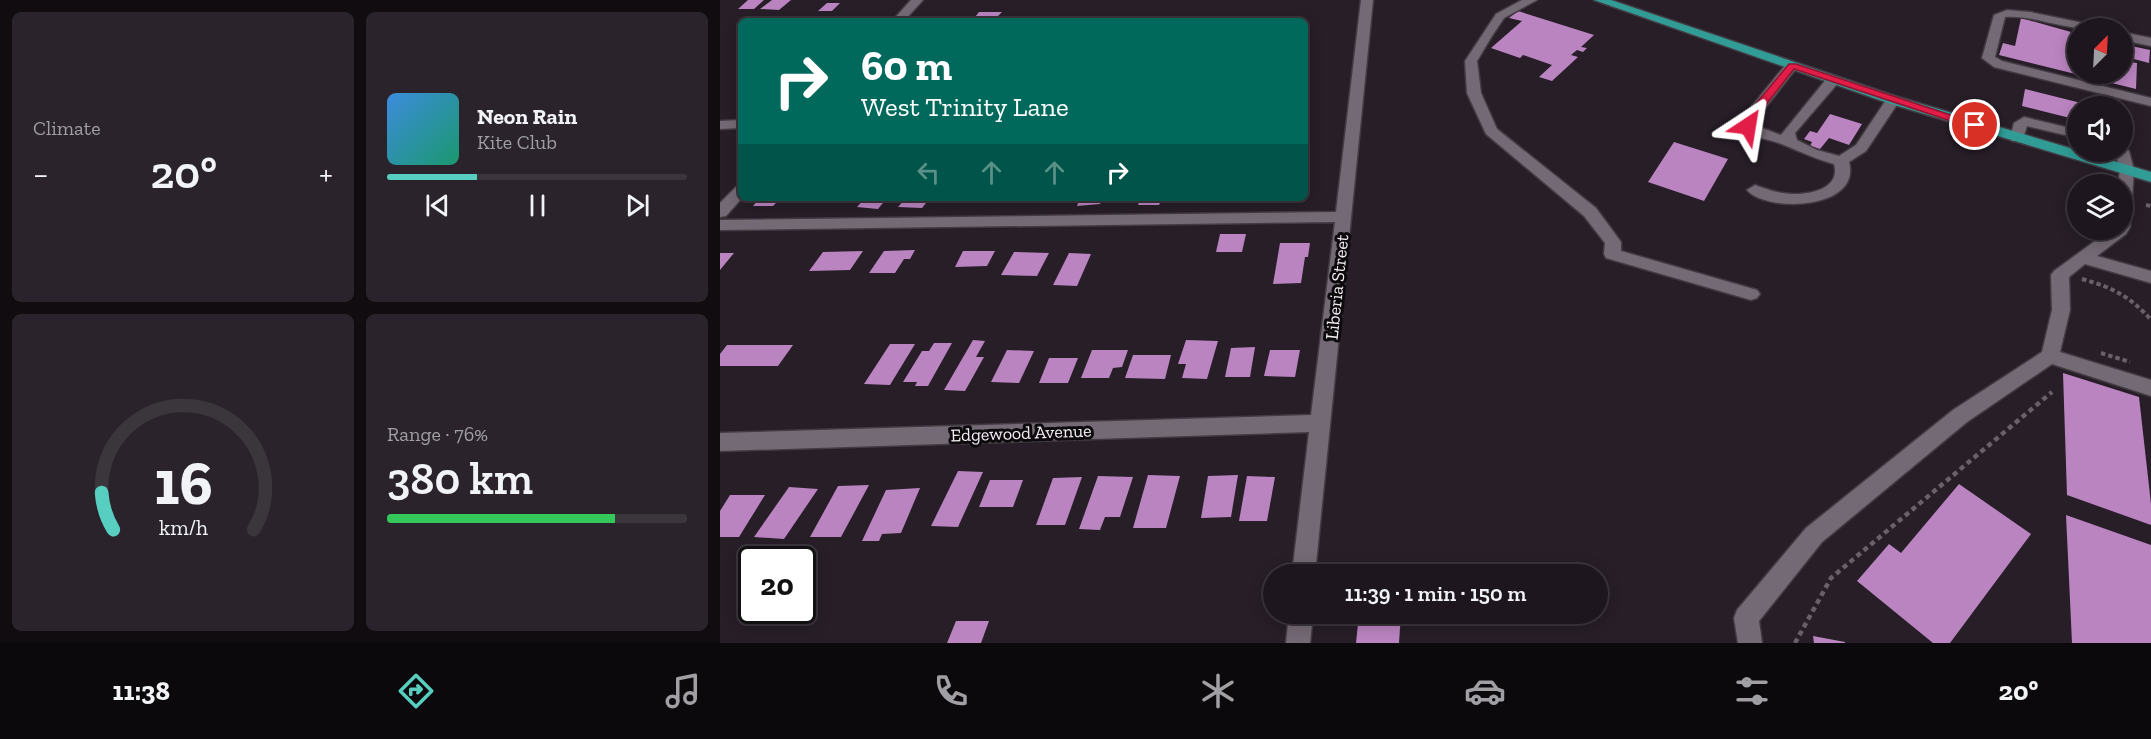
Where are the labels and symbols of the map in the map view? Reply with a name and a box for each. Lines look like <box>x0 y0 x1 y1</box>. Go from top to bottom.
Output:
north arrow <box>2067 18 2133 84</box>
position arrow <box>1716 94 1780 158</box>
pin <box>1949 99 2000 150</box>
street label: Liberia Street <box>1321 233 1353 341</box>
street label: Edgewood Avenue <box>950 420 1092 446</box>
speed limit sign: 20 <box>738 546 816 624</box>

